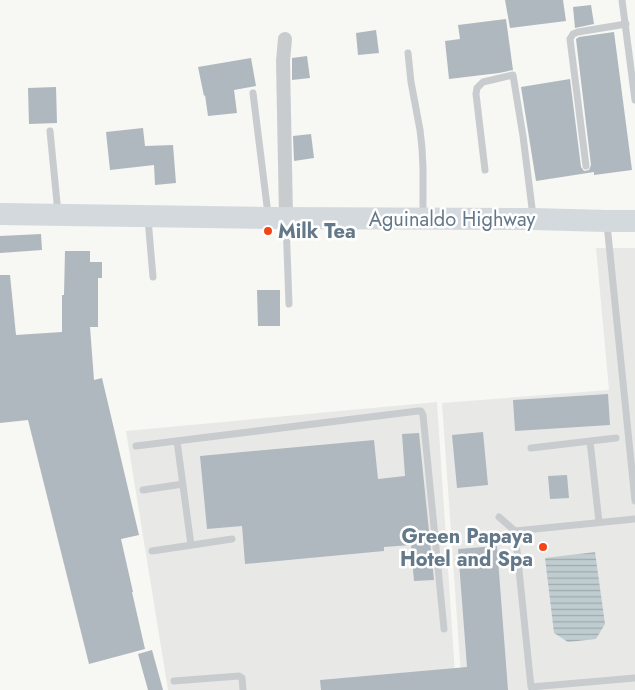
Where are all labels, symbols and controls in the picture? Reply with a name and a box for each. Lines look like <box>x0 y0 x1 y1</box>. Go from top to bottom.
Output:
street label: Aguinaldo Highway <box>369 205 535 234</box>
place label: Milk Tea <box>278 217 356 246</box>
marker: Milk Tea <box>262 225 274 237</box>
place label: Green Papaya Hotel and Spa <box>400 522 533 574</box>
marker: Green Papaya Hotel and Spa <box>537 541 549 553</box>

